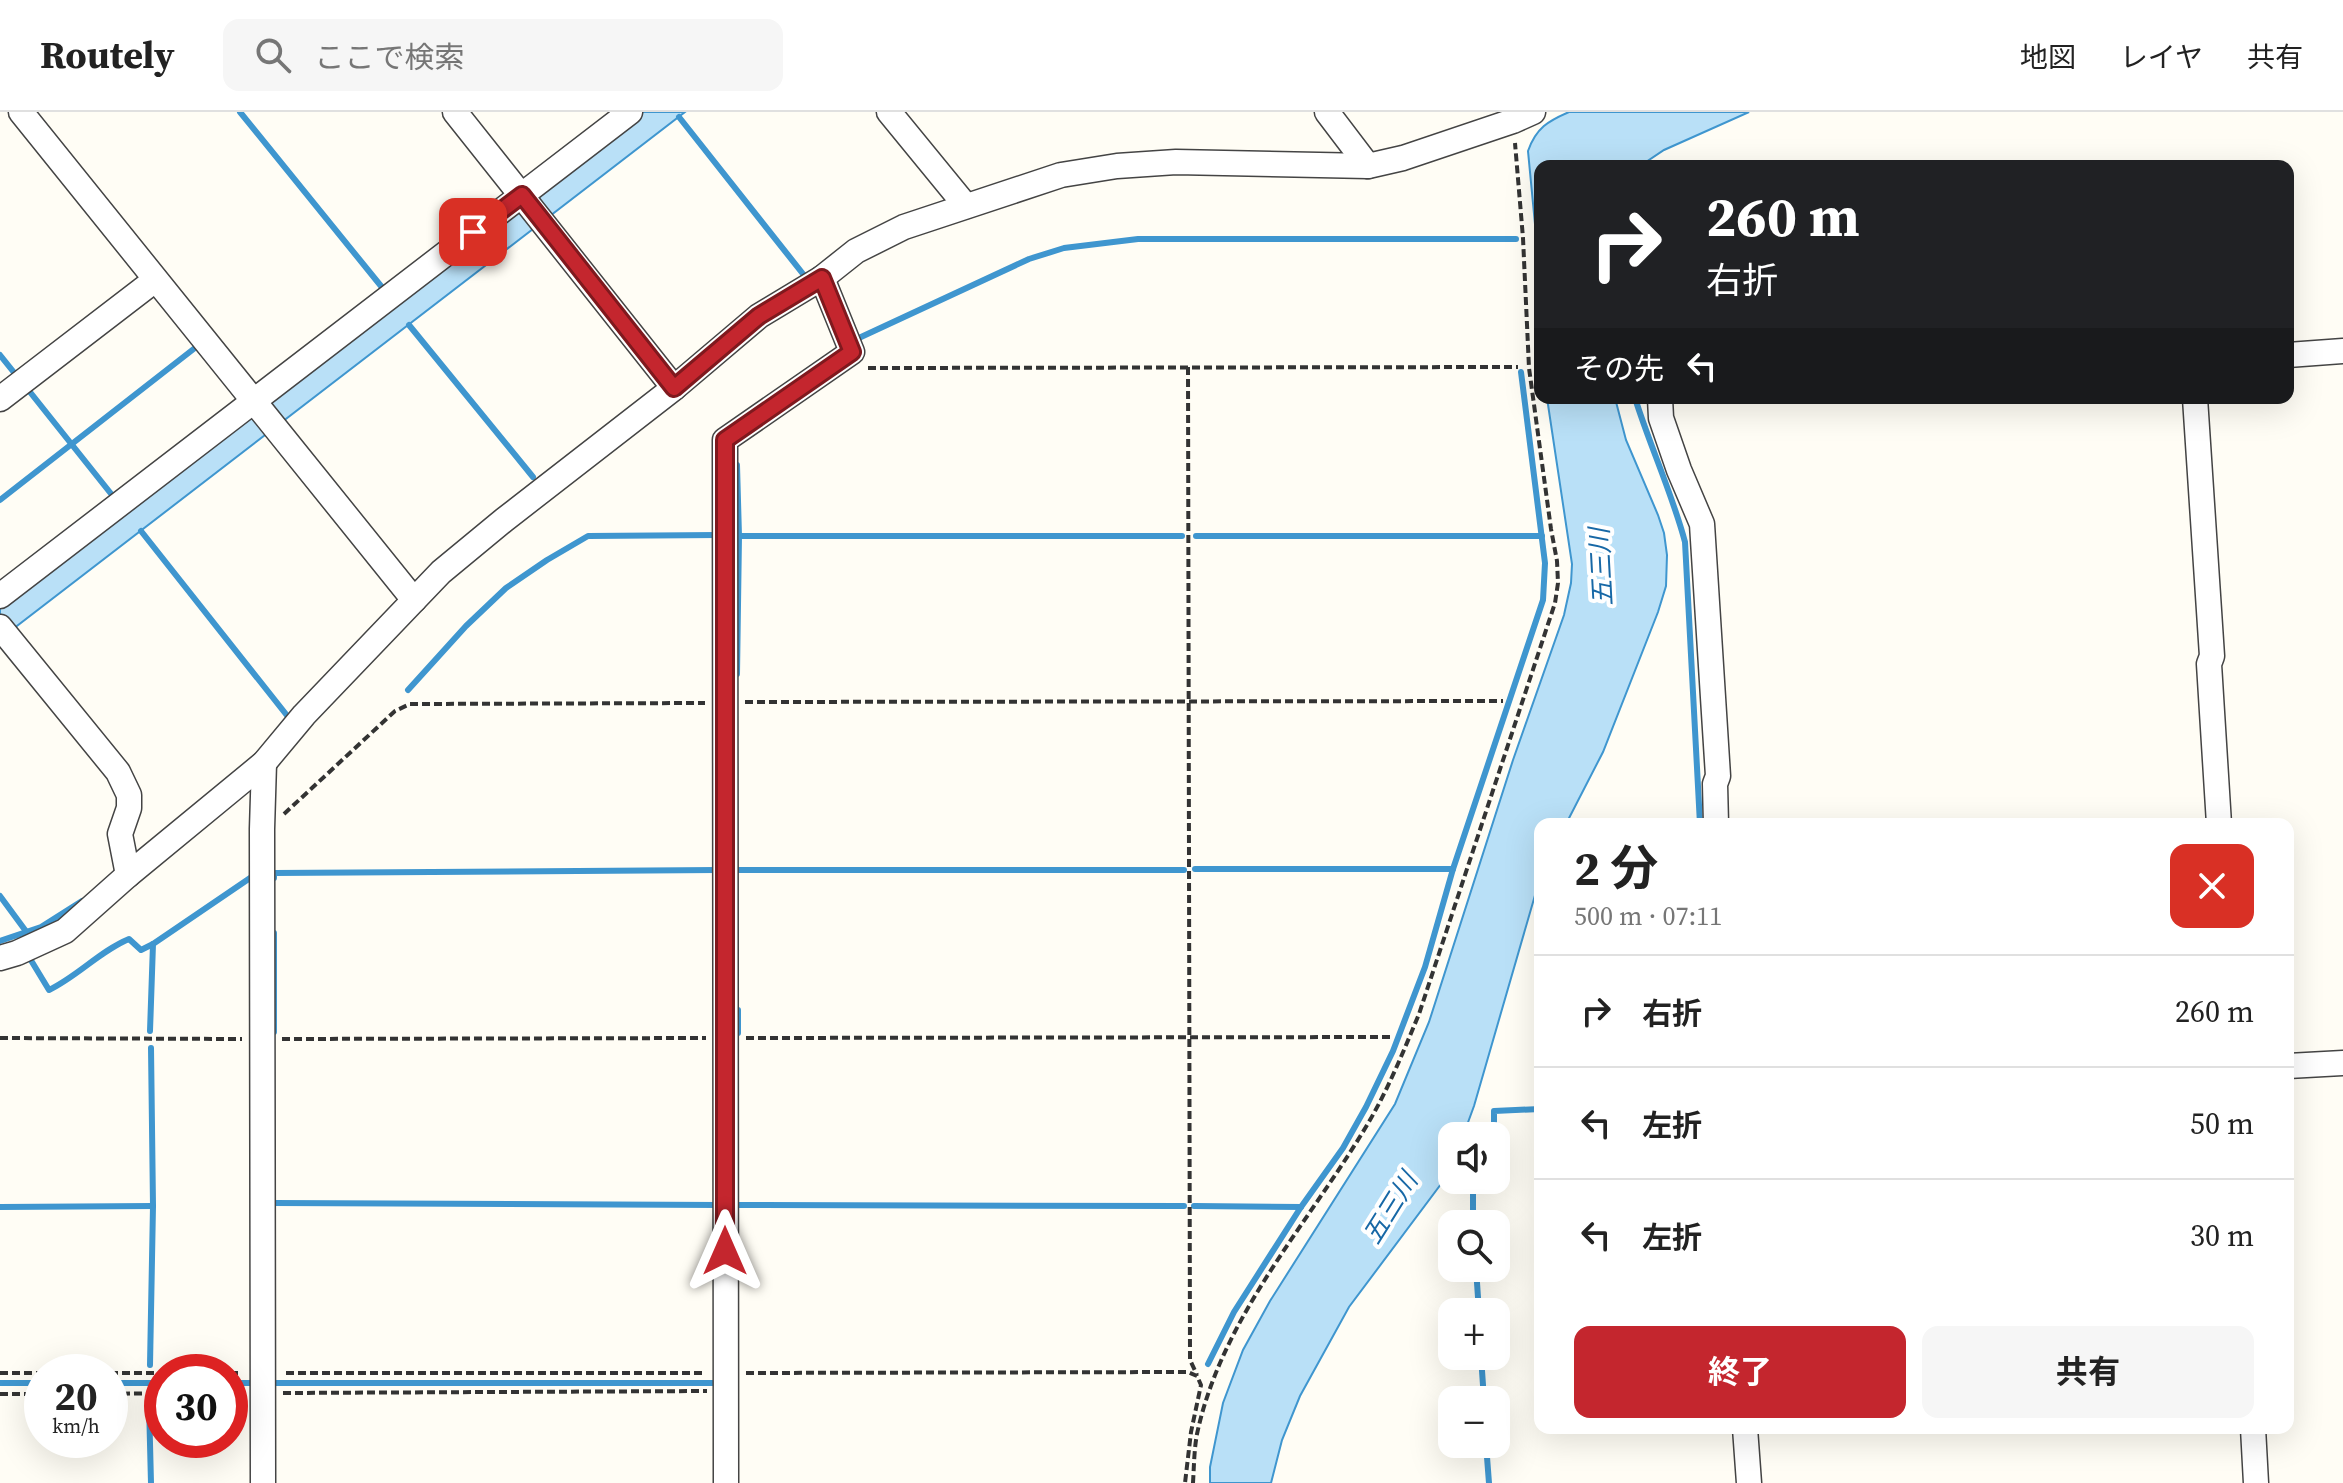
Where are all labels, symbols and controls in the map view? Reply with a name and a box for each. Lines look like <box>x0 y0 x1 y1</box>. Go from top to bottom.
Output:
search box <box>223 19 783 91</box>
text: Routely <box>40 29 175 81</box>
icon: search <box>251 33 295 77</box>
text: ここで検索 <box>315 37 465 78</box>
text: 地図 <box>2020 38 2076 76</box>
text: レイヤ <box>2120 38 2203 76</box>
text: 共有 <box>2247 38 2303 76</box>
text: 260 m <box>1706 178 1860 255</box>
icon: right <box>1574 192 1678 296</box>
pin <box>439 198 507 266</box>
icon: arrive <box>451 210 495 254</box>
text: 右折 <box>1706 256 1778 305</box>
icon: left <box>1680 344 1724 388</box>
text: その先 <box>1574 348 1664 389</box>
water label: 五三川 <box>1581 524 1621 607</box>
text: 2 分 <box>1574 835 1658 901</box>
button: close <box>2170 844 2254 928</box>
text: 500 m · 07:11 <box>1574 898 1722 934</box>
icon: right <box>1574 989 1618 1033</box>
text: 260 m <box>2175 991 2254 1032</box>
text: 右折 <box>1642 993 1702 1034</box>
icon: left <box>1574 1101 1618 1145</box>
text: 50 m <box>2190 1103 2254 1144</box>
text: 左折 <box>1642 1105 1702 1146</box>
map controls <box>1438 1122 1510 1458</box>
button: sound <box>1438 1122 1510 1194</box>
water label: 五三川 <box>1354 1163 1428 1251</box>
position arrow <box>683 1209 767 1293</box>
button: search <box>1438 1210 1510 1282</box>
icon: left <box>1574 1213 1618 1257</box>
text: 30 m <box>2190 1215 2254 1256</box>
text: 左折 <box>1642 1217 1702 1258</box>
button: + <box>1438 1298 1510 1370</box>
button: 終了 <box>1574 1326 1906 1418</box>
button: 共有 <box>1922 1326 2254 1418</box>
speed limit sign: 30 <box>144 1354 248 1458</box>
text: 20 <box>54 1369 98 1423</box>
button: − <box>1438 1386 1510 1458</box>
text: km/h <box>52 1412 100 1440</box>

